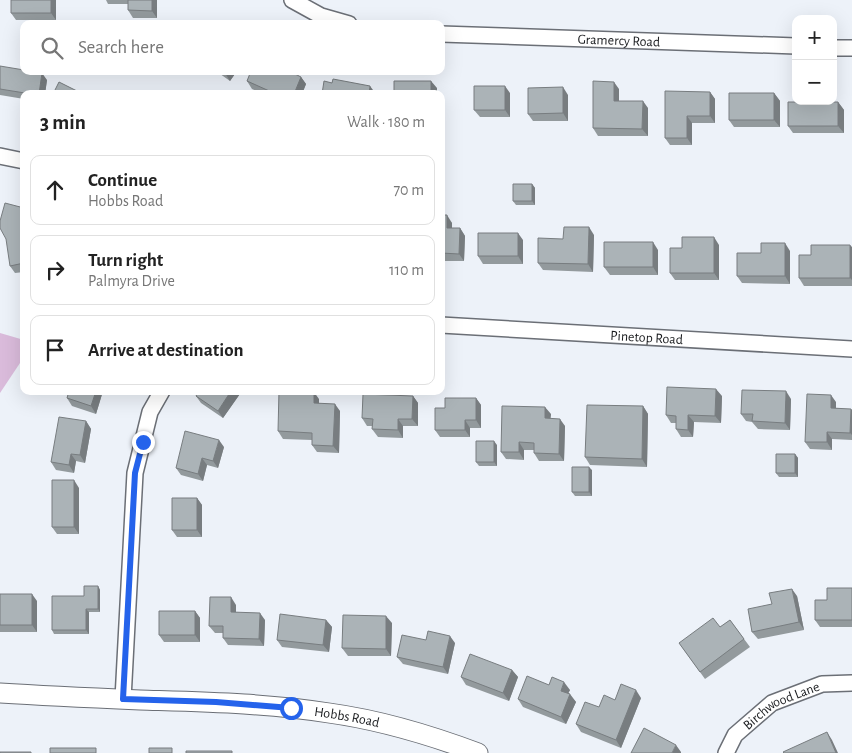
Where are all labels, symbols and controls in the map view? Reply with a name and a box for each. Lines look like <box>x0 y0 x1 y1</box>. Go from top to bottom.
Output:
map controls <box>792 15 837 105</box>
button: + <box>792 15 837 60</box>
search box <box>20 20 445 75</box>
street label: Gramercy Road <box>577 33 660 49</box>
icon: search <box>38 34 66 62</box>
text: Search here <box>78 38 164 57</box>
button: − <box>792 60 837 105</box>
text: 3 min <box>40 112 86 133</box>
text: Walk · 180 m <box>347 114 425 130</box>
text: Continue <box>88 171 157 190</box>
icon: ahead <box>41 176 69 204</box>
text: 70 m <box>393 182 424 198</box>
text: Hobbs Road <box>88 193 163 209</box>
text: Turn right <box>88 251 163 270</box>
icon: right <box>41 256 69 284</box>
text: 110 m <box>389 262 424 278</box>
text: Palmyra Drive <box>88 273 175 289</box>
street label: Pinetop Road <box>610 329 683 347</box>
icon: arrive <box>41 336 69 364</box>
text: Arrive at destination <box>88 341 244 360</box>
route end <box>132 431 155 454</box>
street label: Birchwood Lane <box>741 680 822 733</box>
route start <box>280 697 303 720</box>
street label: Hobbs Road <box>313 705 381 730</box>

